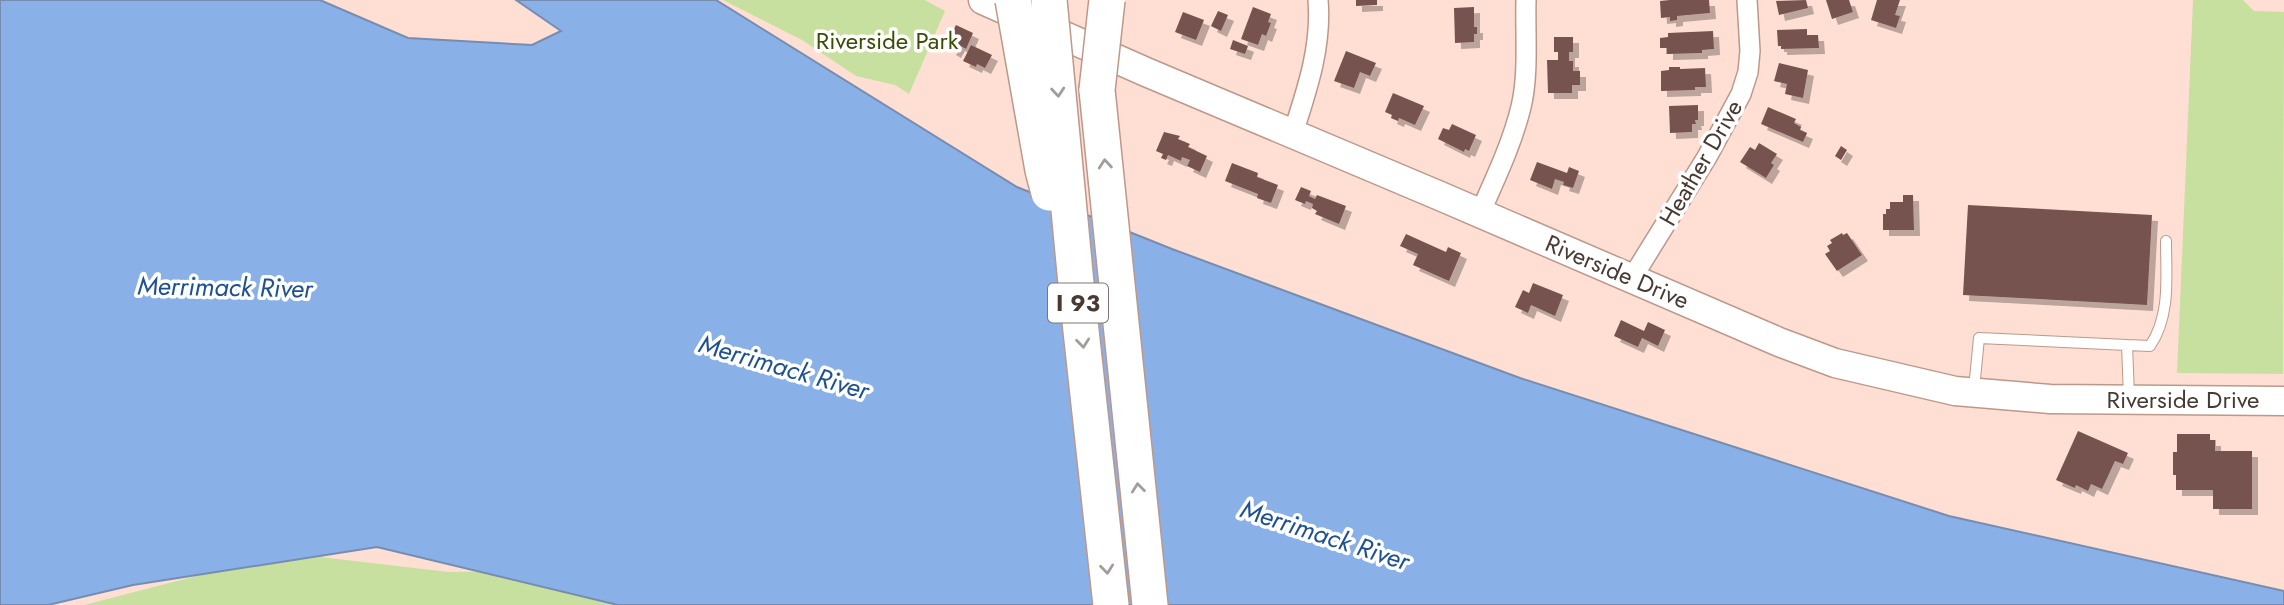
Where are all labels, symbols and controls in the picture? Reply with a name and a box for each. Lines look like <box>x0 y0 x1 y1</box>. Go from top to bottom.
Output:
park label: Riverside Park <box>816 23 959 58</box>
one-way arrow <box>1050 87 1065 98</box>
street label: Heather Drive <box>1650 93 1751 232</box>
one-way arrow <box>1098 159 1113 170</box>
street label: Riverside Drive <box>1540 226 1694 318</box>
water label: Merrimack River <box>137 266 314 308</box>
road number: I 93 <box>1048 284 1108 322</box>
water label: Merrimack River <box>694 325 875 410</box>
one-way arrow <box>1075 337 1090 349</box>
street label: Riverside Drive <box>2107 382 2259 417</box>
one-way arrow <box>1130 483 1145 494</box>
water label: Merrimack River <box>1236 490 1416 581</box>
one-way arrow <box>1099 564 1114 575</box>

